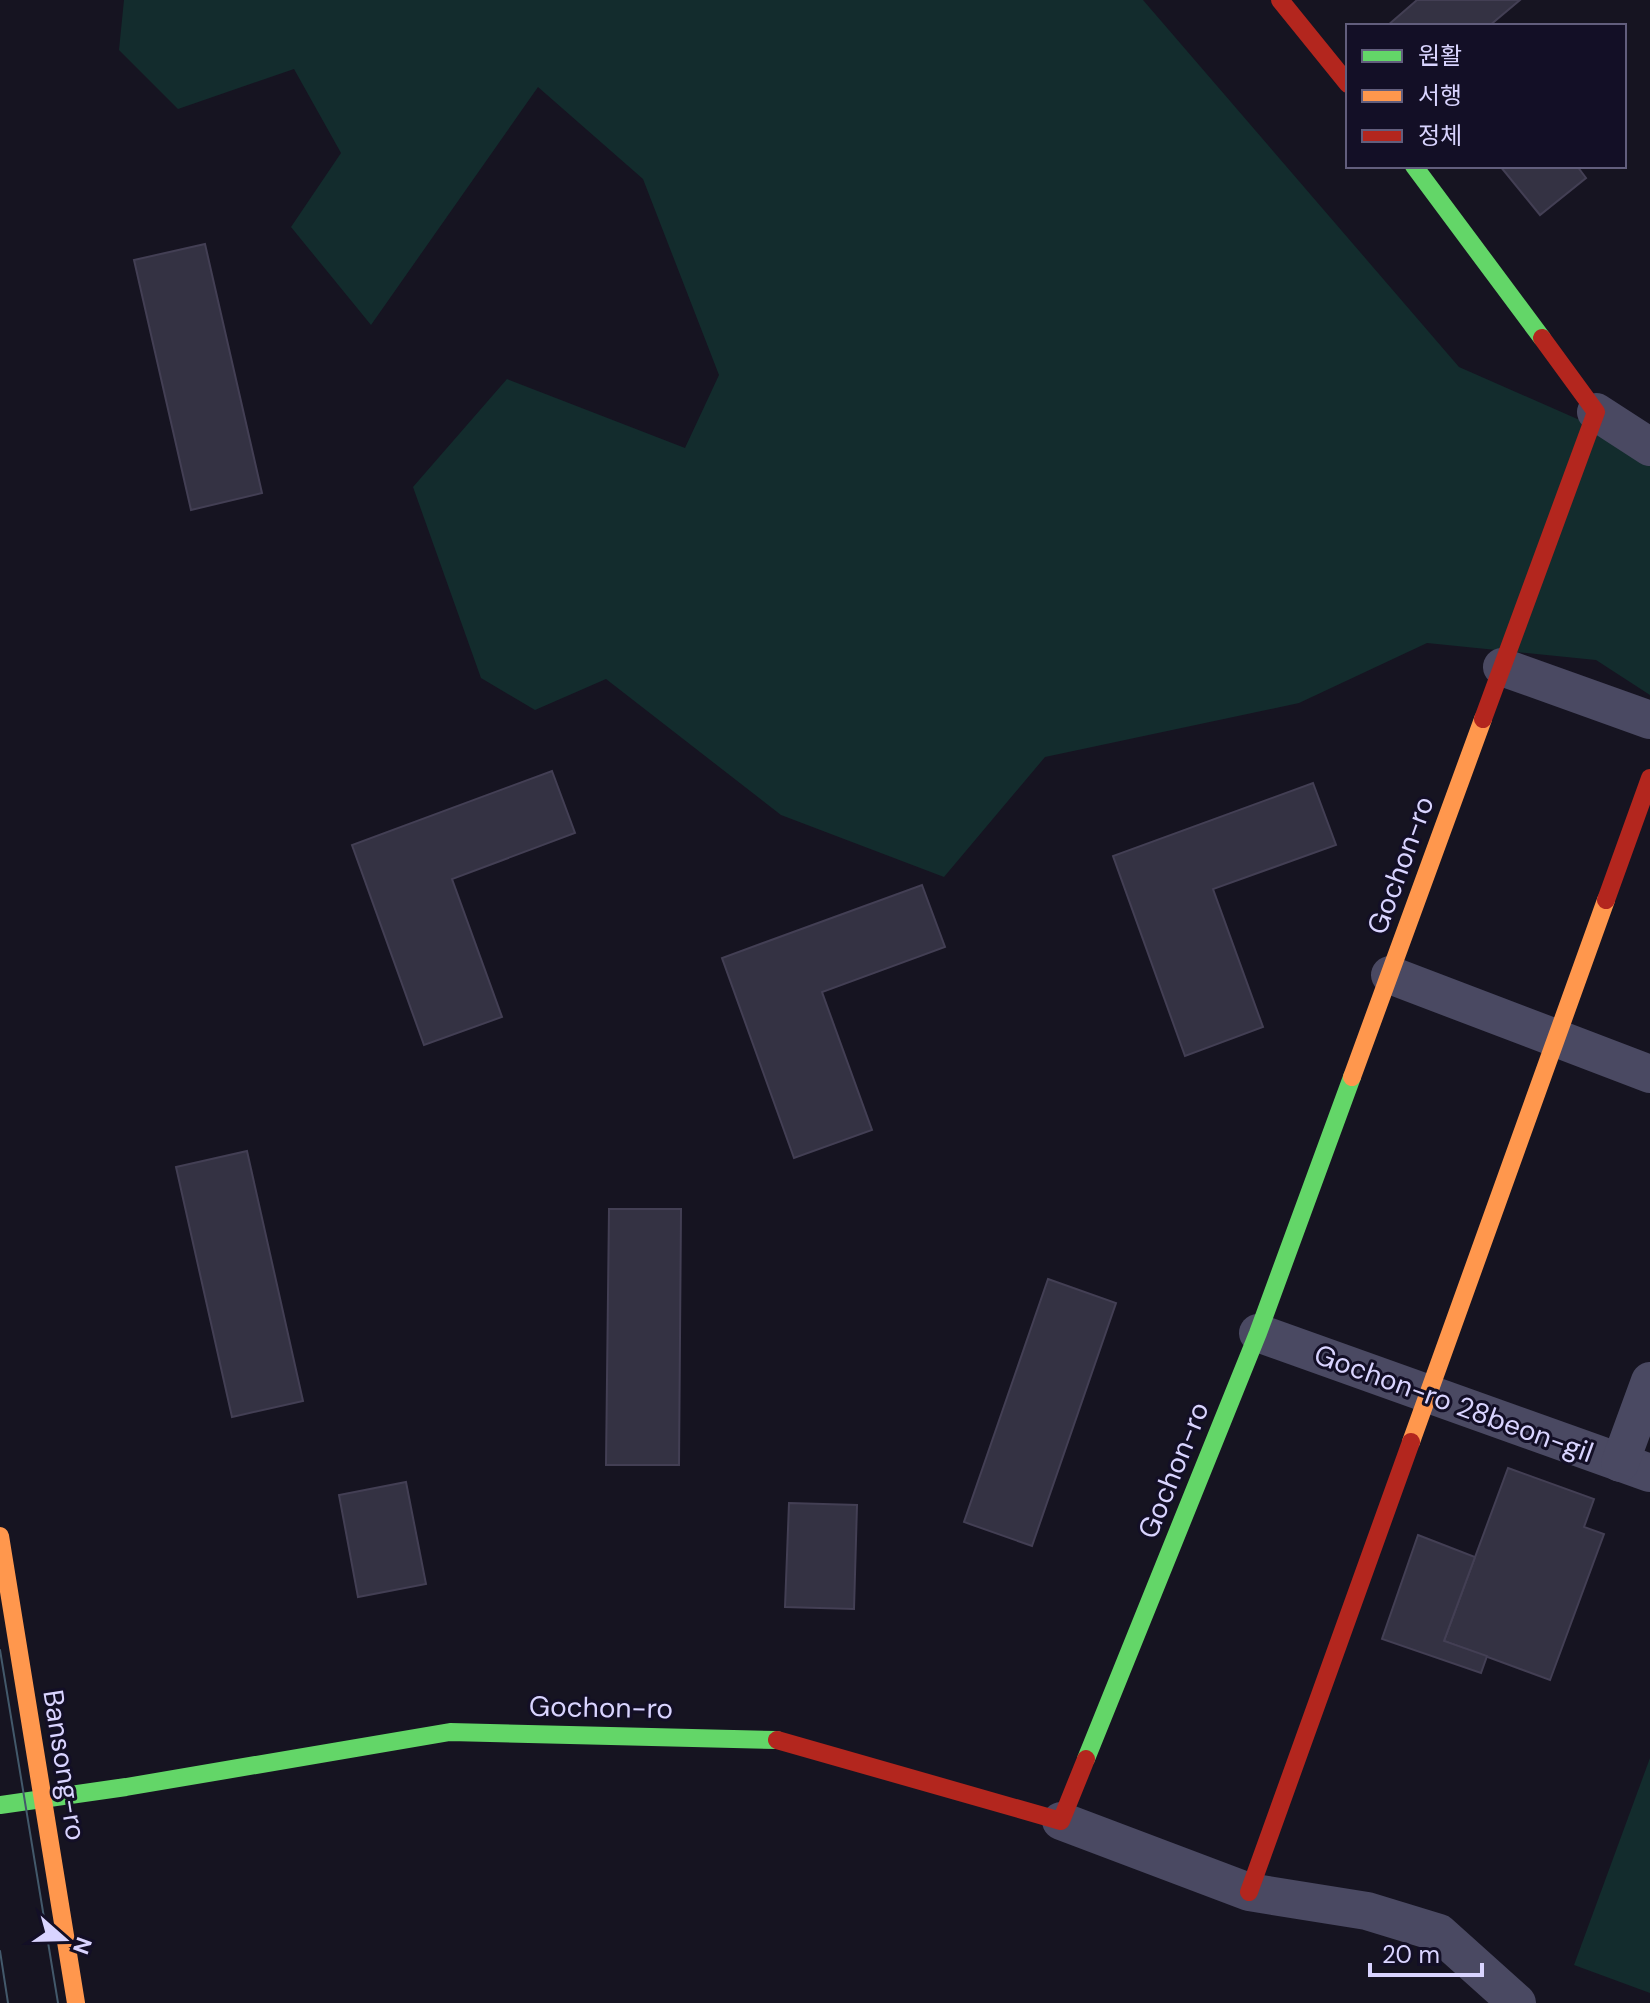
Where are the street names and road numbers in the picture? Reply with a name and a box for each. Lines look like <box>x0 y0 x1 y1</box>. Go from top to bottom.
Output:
street label: Gochon-ro <box>1358 791 1443 939</box>
street label: Gochon-ro 28beon-gil <box>1309 1336 1598 1471</box>
street label: Gochon-ro <box>1129 1396 1218 1544</box>
street label: Bansong-ro <box>34 1687 95 1843</box>
street label: Gochon-ro <box>529 1688 673 1727</box>

